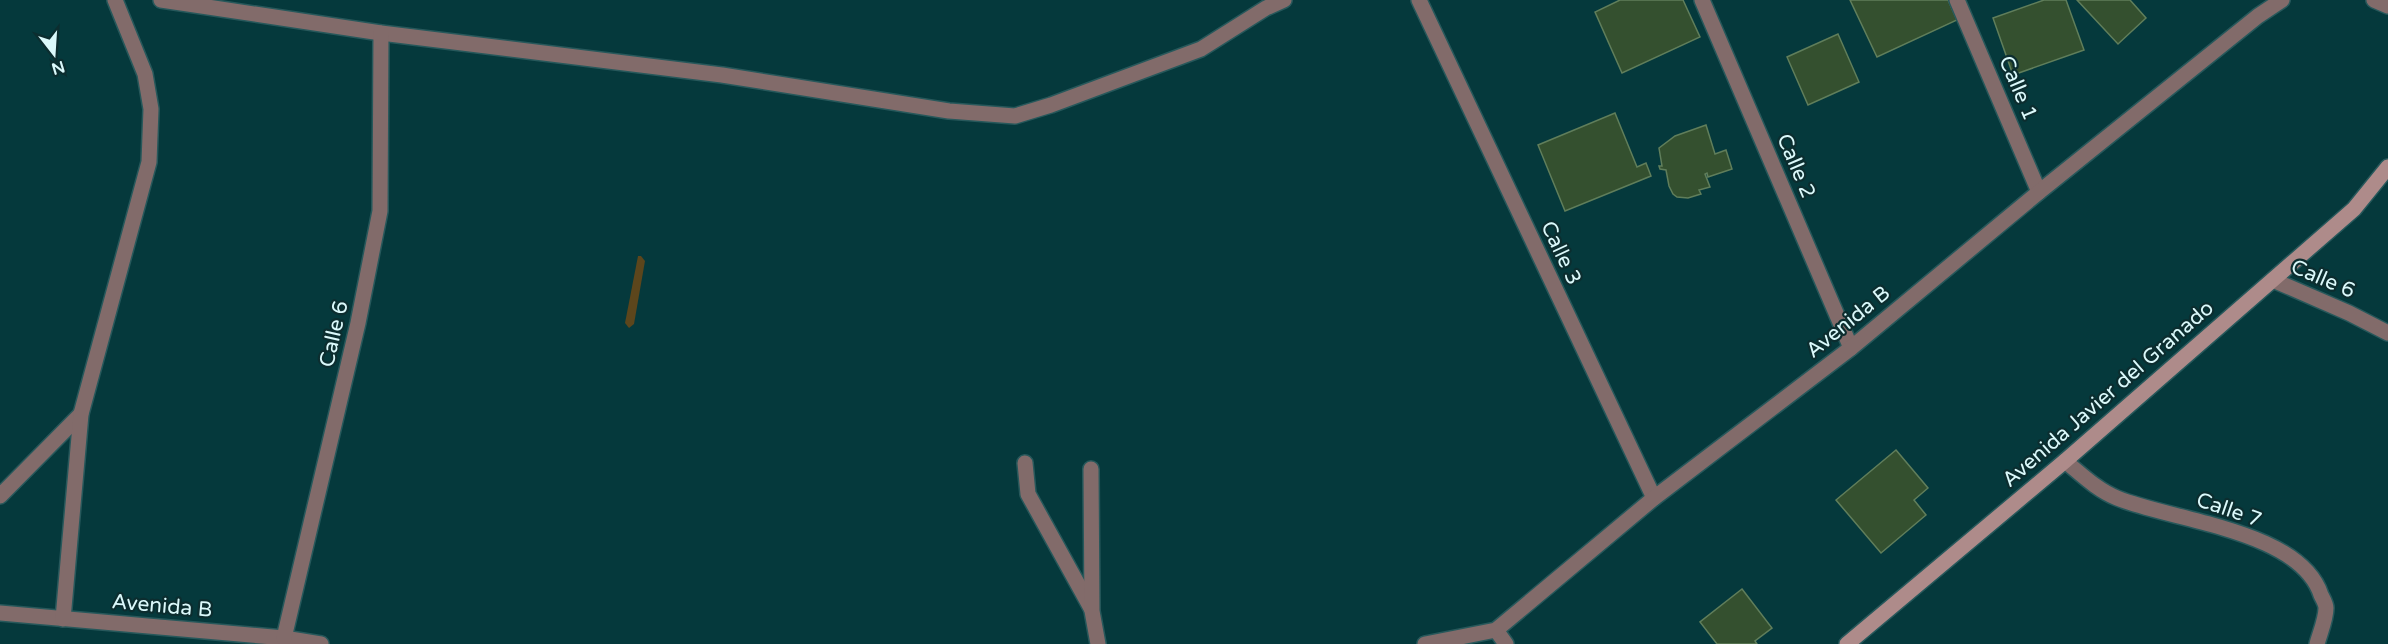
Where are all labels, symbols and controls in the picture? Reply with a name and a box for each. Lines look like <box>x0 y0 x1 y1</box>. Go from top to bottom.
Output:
north arrow <box>24 24 84 84</box>
street label: Calle 1 <box>1993 52 2043 124</box>
text: N <box>49 56 67 79</box>
street label: Calle 2 <box>1771 130 1821 202</box>
street label: Calle 3 <box>1535 217 1587 289</box>
street label: Calle 6 <box>2287 254 2359 304</box>
street label: Avenida B <box>1801 281 1895 363</box>
street label: Avenida Javier del Granado <box>1997 295 2219 493</box>
street label: Calle 6 <box>314 298 354 370</box>
street label: Calle 7 <box>2193 487 2265 533</box>
street label: Avenida B <box>111 589 213 623</box>

